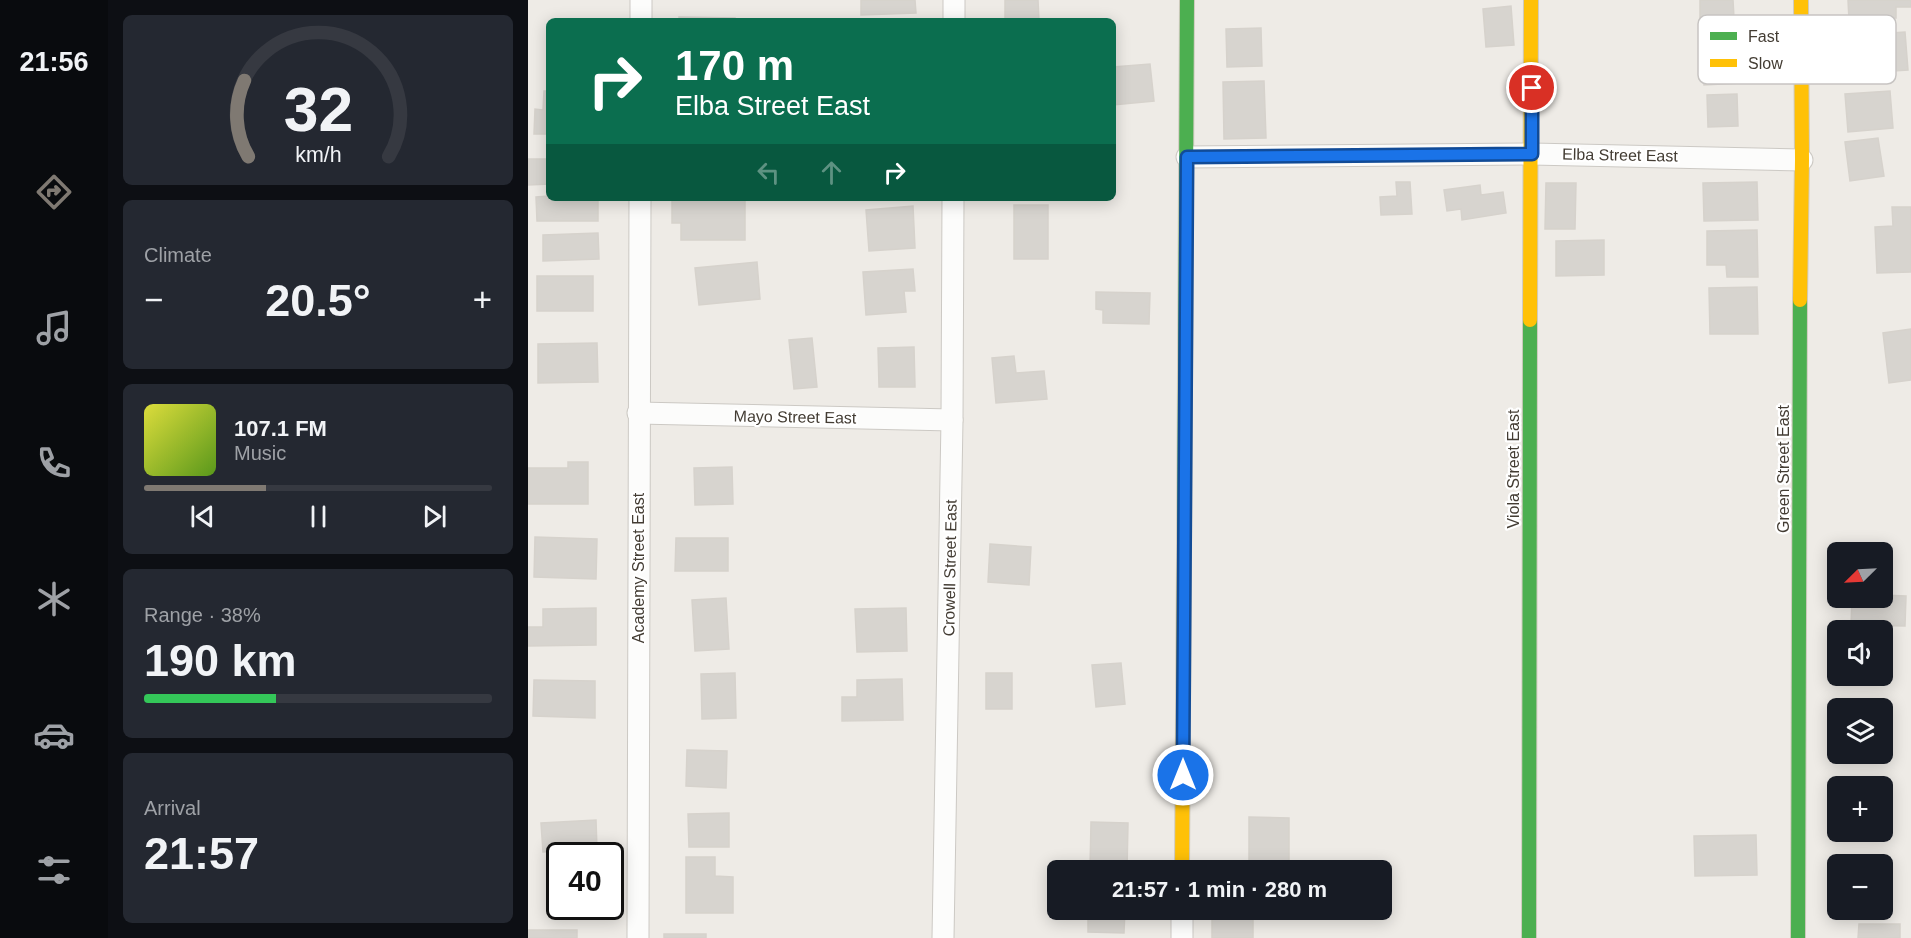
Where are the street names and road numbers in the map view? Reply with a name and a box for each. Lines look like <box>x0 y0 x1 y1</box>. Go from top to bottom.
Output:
street label: Elba Street East <box>1562 145 1678 165</box>
street label: Green Street East <box>1775 404 1792 533</box>
street label: Mayo Street East <box>734 407 857 427</box>
street label: Viola Street East <box>1505 409 1522 528</box>
street label: Academy Street East <box>630 492 647 643</box>
street label: Crowell Street East <box>940 499 960 637</box>

